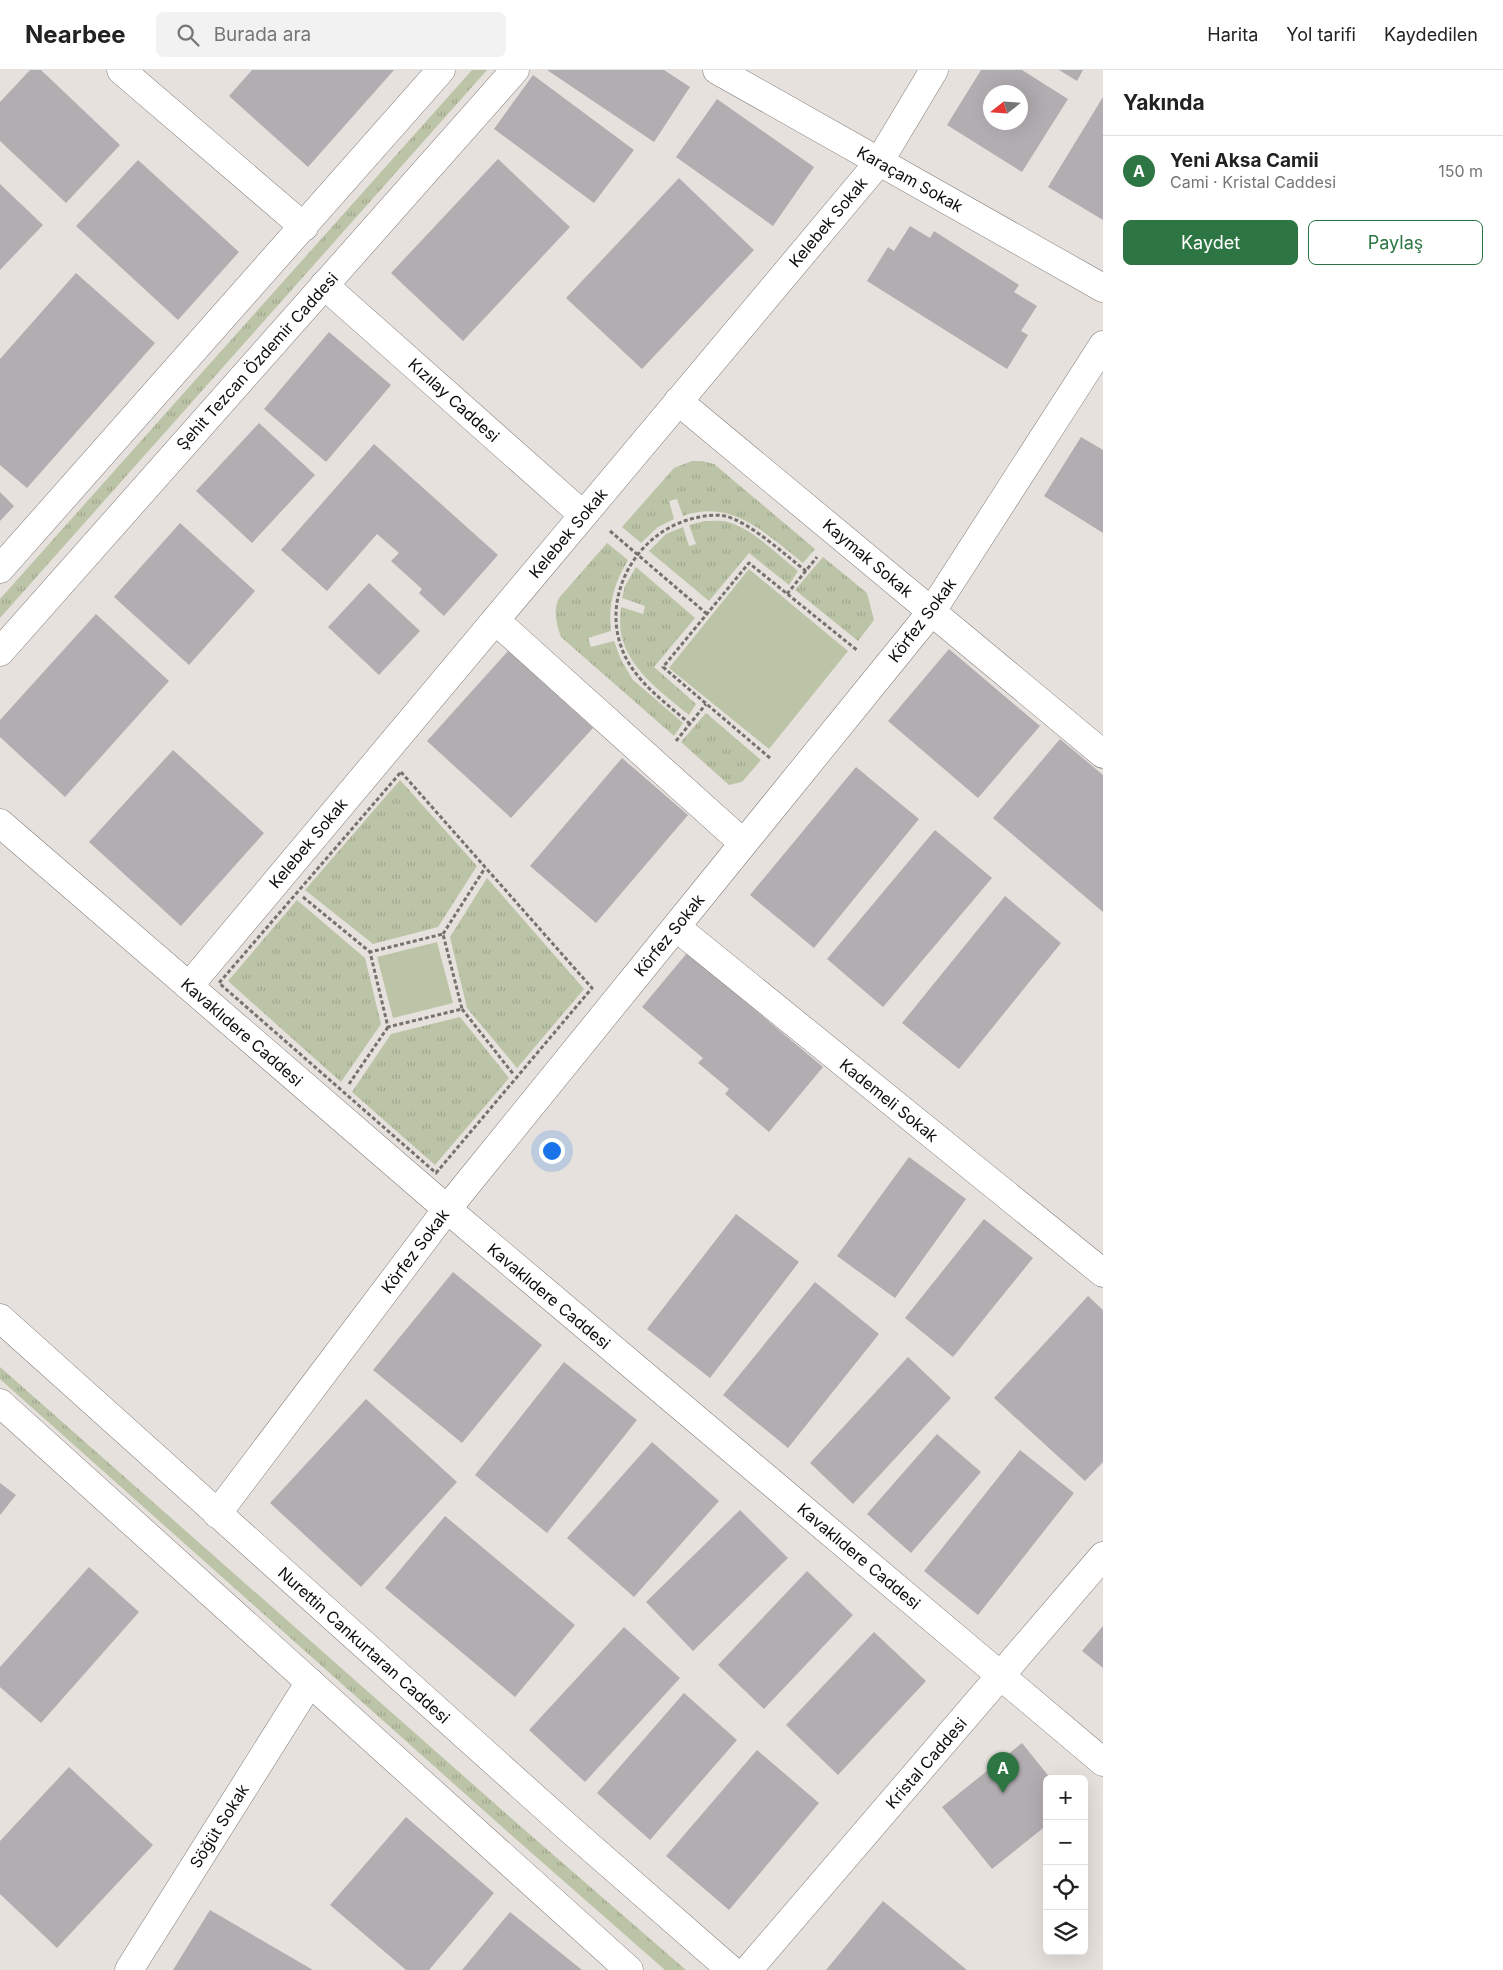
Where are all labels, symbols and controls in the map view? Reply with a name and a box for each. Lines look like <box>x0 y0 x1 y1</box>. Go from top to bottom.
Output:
search box <box>156 12 506 57</box>
text: Nearbee <box>25 20 126 49</box>
icon: search <box>174 21 202 49</box>
text: Burada ara <box>214 23 311 46</box>
text: Harita <box>1207 24 1258 45</box>
text: Yol tarifi <box>1286 24 1356 45</box>
text: Kaydedilen <box>1384 24 1478 45</box>
north arrow <box>983 85 1028 130</box>
text: Yakında <box>1123 90 1205 115</box>
street label: Karaçam Sokak <box>854 142 967 216</box>
text: Yeni Aksa Camii <box>1170 149 1319 172</box>
text: A <box>1133 161 1145 181</box>
text: 150 m <box>1438 161 1483 181</box>
text: Cami · Kristal Caddesi <box>1170 172 1336 192</box>
street label: Kelebek Sokak <box>785 173 872 271</box>
button: Kaydet <box>1123 220 1298 265</box>
button: Paylaş <box>1308 220 1483 265</box>
street label: Şehit Tezcan Özdemir Caddesi <box>172 268 342 454</box>
street label: Kızılay Caddesi <box>404 354 504 446</box>
street label: Kelebek Sokak <box>525 484 612 582</box>
street label: Kaymak Sokak <box>819 515 917 602</box>
street label: Körfez Sokak <box>884 574 960 666</box>
street label: Kelebek Sokak <box>265 794 352 892</box>
street label: Körfez Sokak <box>630 890 708 980</box>
street label: Kavaklıdere Caddesi <box>177 974 307 1090</box>
street label: Kademeli Sokak <box>836 1054 942 1146</box>
your location <box>539 1138 565 1164</box>
street label: Körfez Sokak <box>377 1205 453 1297</box>
street label: Kavaklıdere Caddesi <box>483 1239 615 1353</box>
street label: Kavaklıdere Caddesi <box>793 1499 925 1613</box>
street label: Nurettin Cankurtaran Caddesi <box>274 1563 454 1727</box>
street label: Kristal Caddesi <box>881 1713 971 1813</box>
pin: A <box>987 1752 1019 1793</box>
map controls <box>1043 1775 1088 1955</box>
button: + <box>1043 1775 1088 1820</box>
street label: Söğüt Sokak <box>185 1780 253 1872</box>
button: − <box>1043 1820 1088 1865</box>
button: locate <box>1043 1865 1088 1910</box>
button: layers <box>1043 1910 1088 1955</box>

